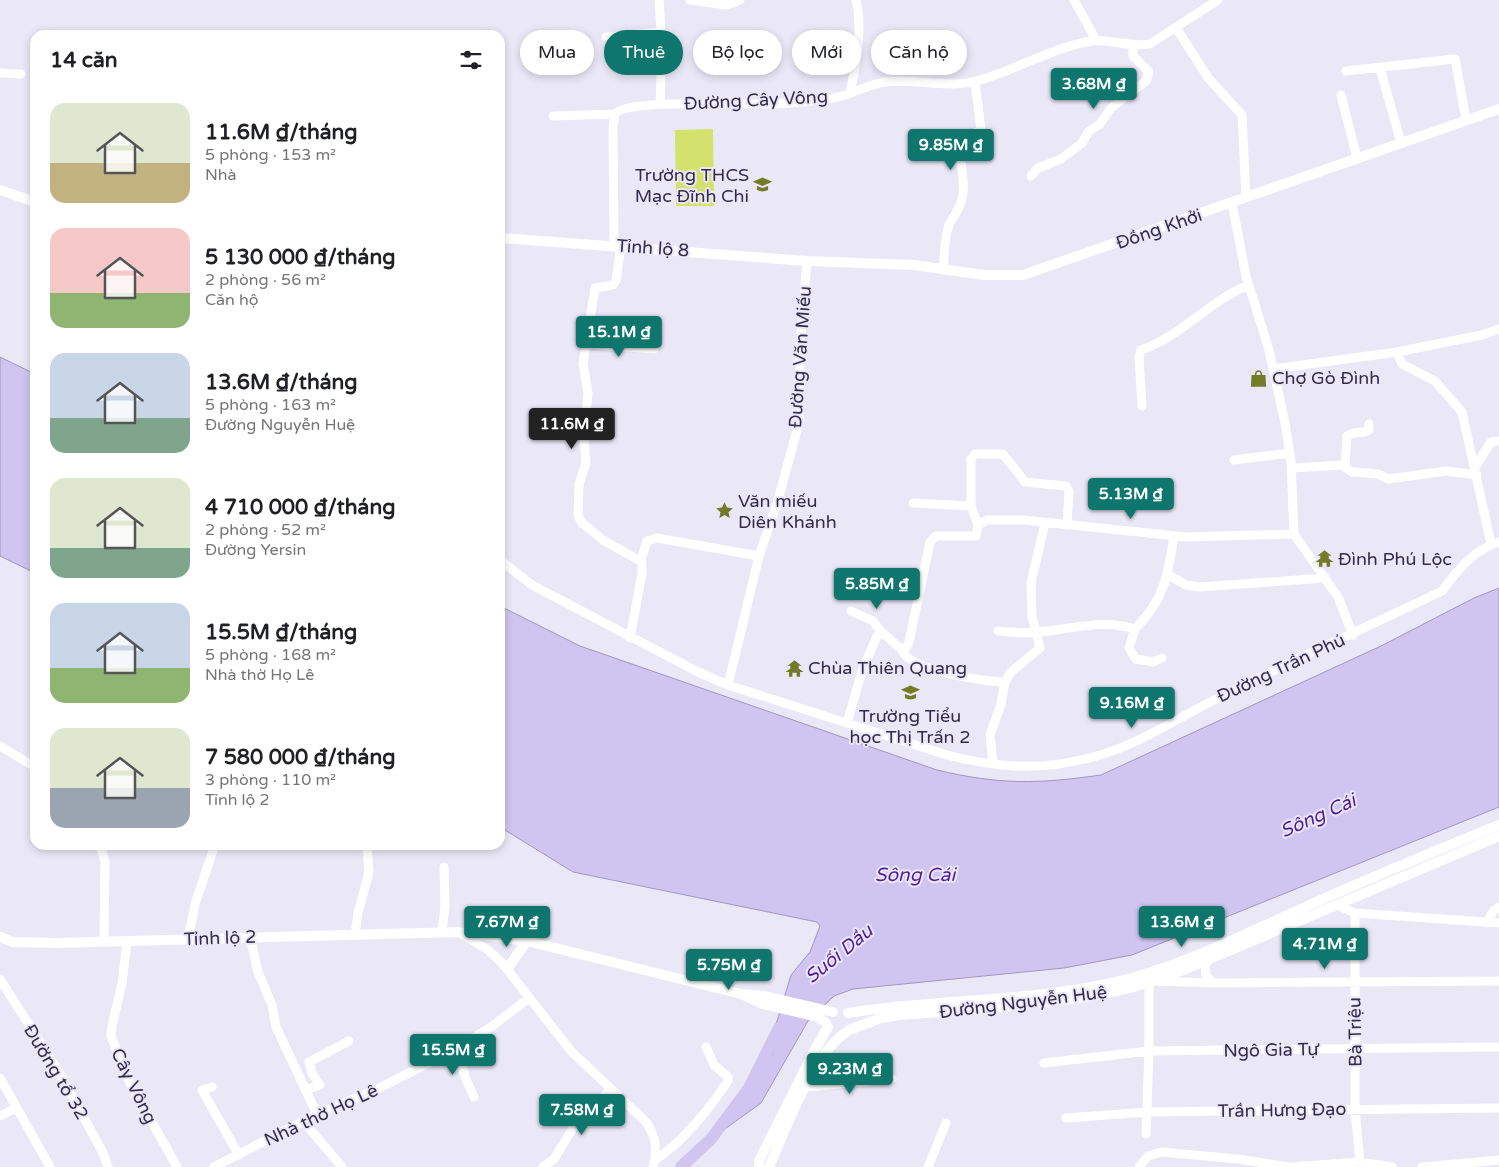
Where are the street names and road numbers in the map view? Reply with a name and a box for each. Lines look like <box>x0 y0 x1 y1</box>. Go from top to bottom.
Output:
street label: Đường Cây Vông <box>683 85 829 115</box>
street label: Đồng Khởi <box>1113 204 1205 254</box>
street label: Tỉnh lộ 8 <box>616 234 690 262</box>
street label: Đường Văn Miếu <box>784 285 816 429</box>
street label: Đường Trần Phú <box>1213 629 1349 707</box>
street label: Tỉnh lộ 2 <box>183 926 257 950</box>
street label: Đường Nguyễn Huệ <box>938 981 1108 1023</box>
street label: Bà Triệu <box>1343 997 1367 1067</box>
street label: Đường tổ 32 <box>19 1020 93 1124</box>
street label: Ngô Gia Tự <box>1223 1038 1321 1062</box>
street label: Cây Vông <box>106 1045 162 1127</box>
street label: Nhà thờ Họ Lê <box>261 1079 381 1151</box>
street label: Trần Hưng Đạo <box>1218 1098 1346 1122</box>

